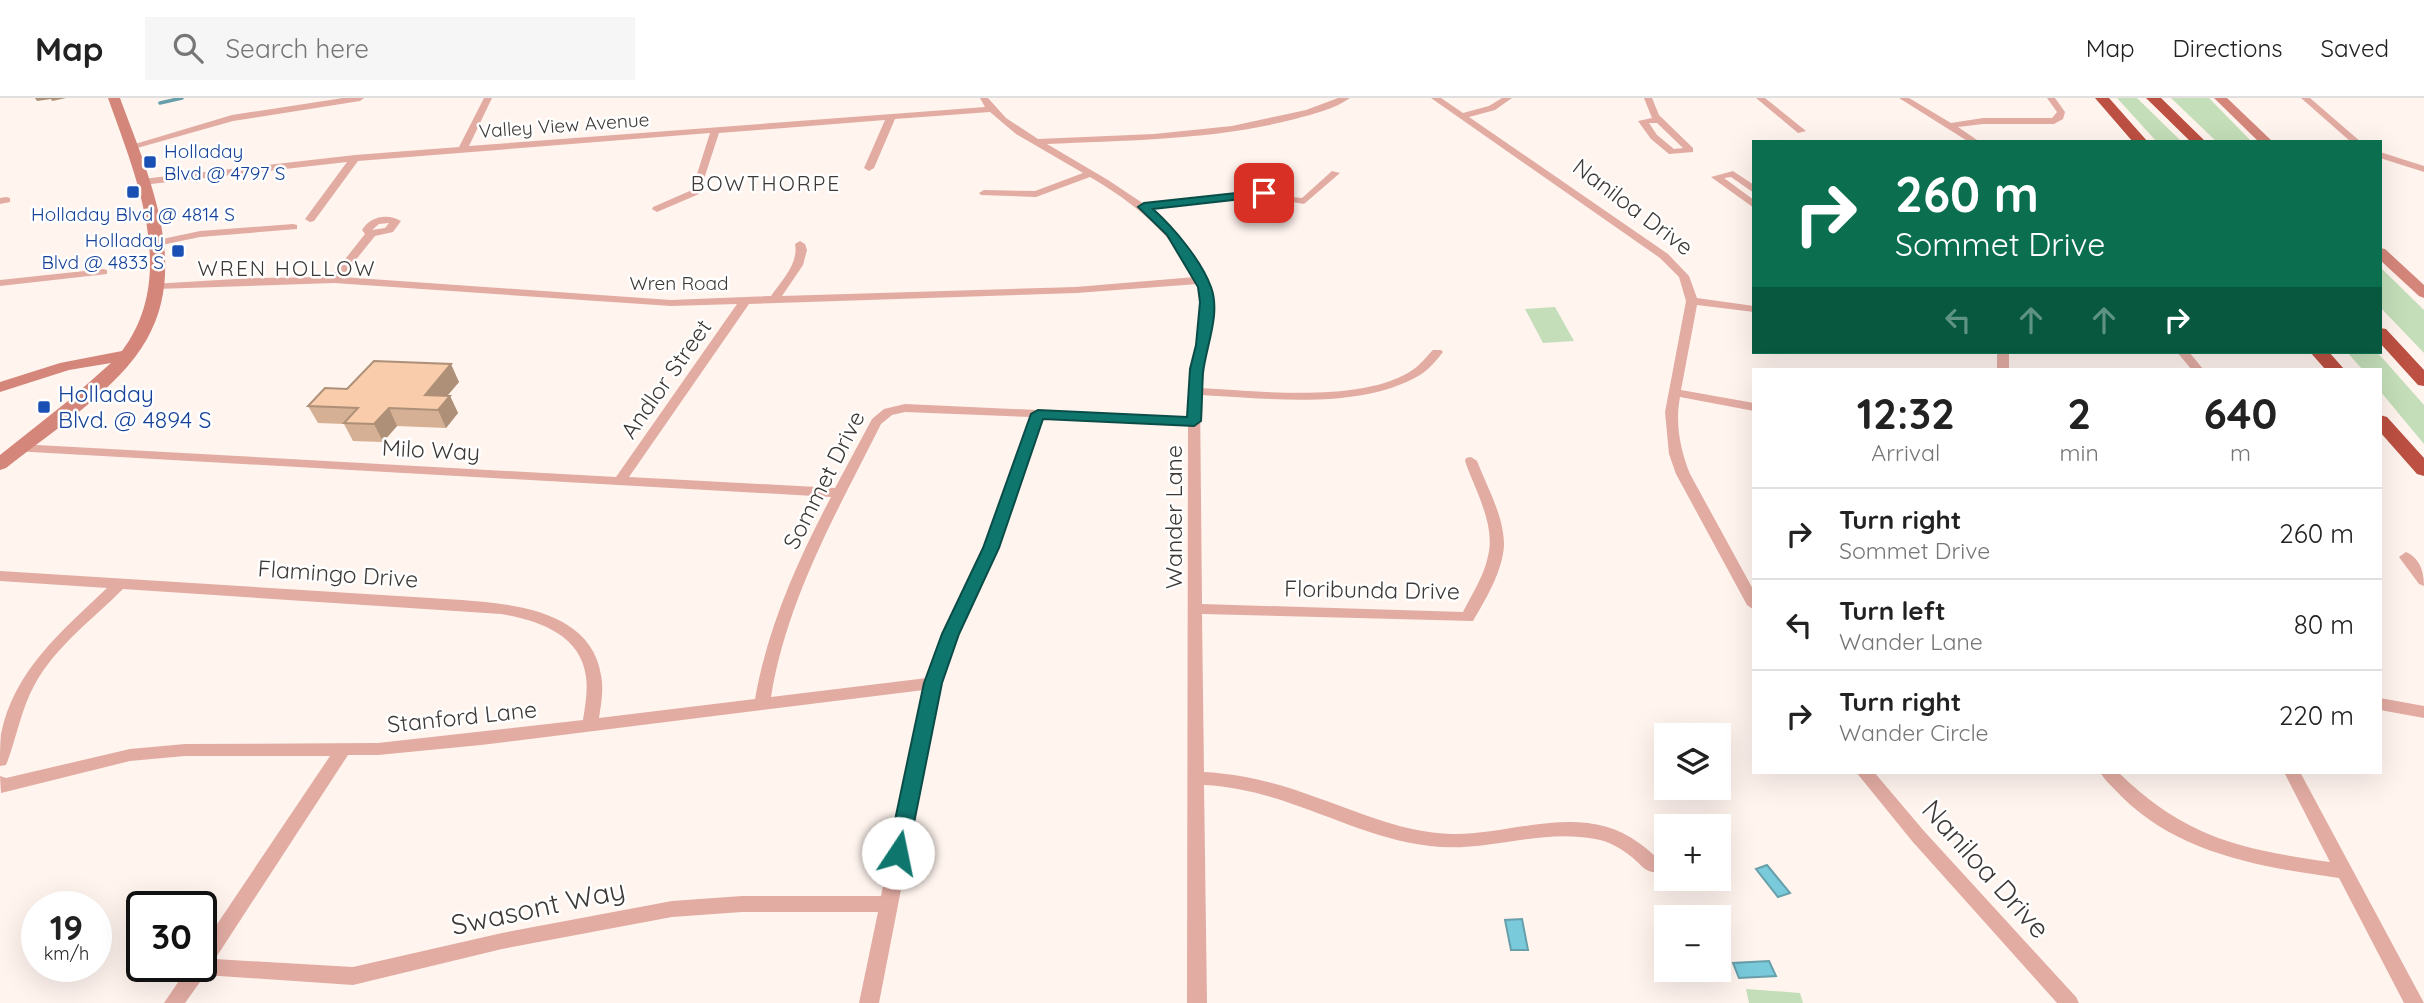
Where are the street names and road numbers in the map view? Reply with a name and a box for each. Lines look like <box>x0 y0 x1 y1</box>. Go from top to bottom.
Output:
street label: Valley View Avenue <box>478 107 650 143</box>
street label: Naniloa Drive <box>1567 152 1699 261</box>
street label: Wren Road <box>629 271 729 295</box>
street label: Andlor Street <box>614 313 717 444</box>
street label: Sommet Drive <box>776 406 871 554</box>
street label: Milo Way <box>381 432 481 467</box>
street label: Wander Lane <box>1159 445 1188 589</box>
street label: Flamingo Drive <box>257 553 419 594</box>
street label: Floribunda Drive <box>1284 573 1460 606</box>
street label: Stanford Lane <box>386 694 538 739</box>
street label: Naniloa Drive <box>1915 792 2058 945</box>
street label: Swasont Way <box>448 871 628 942</box>

